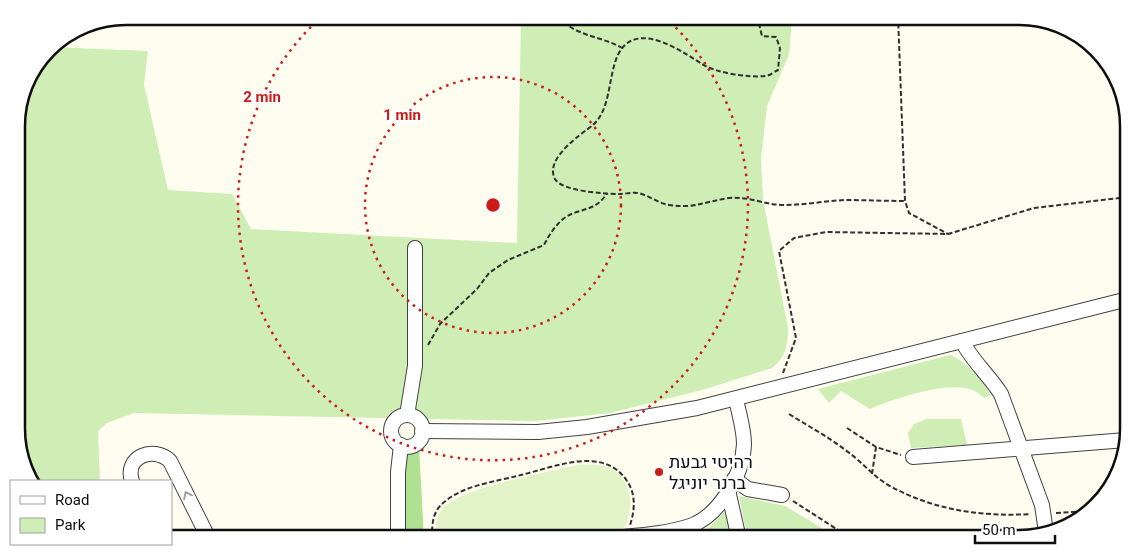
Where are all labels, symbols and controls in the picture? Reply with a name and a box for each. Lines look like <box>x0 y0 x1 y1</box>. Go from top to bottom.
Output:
text: 2 min <box>243 86 281 108</box>
text: 1 min <box>383 104 421 126</box>
centre of rings <box>484 196 502 214</box>
place label: רהיטי גבעת ברנר יוניגל <box>669 449 753 497</box>
marker: רהיטי גבעת ברנר יוניגל <box>653 466 665 478</box>
legend <box>10 480 172 545</box>
text: Road <box>55 489 89 511</box>
one-way arrow <box>183 491 193 500</box>
scale bar <box>975 512 1055 544</box>
text: Park <box>55 514 86 536</box>
text: 50 m <box>982 519 1016 541</box>

